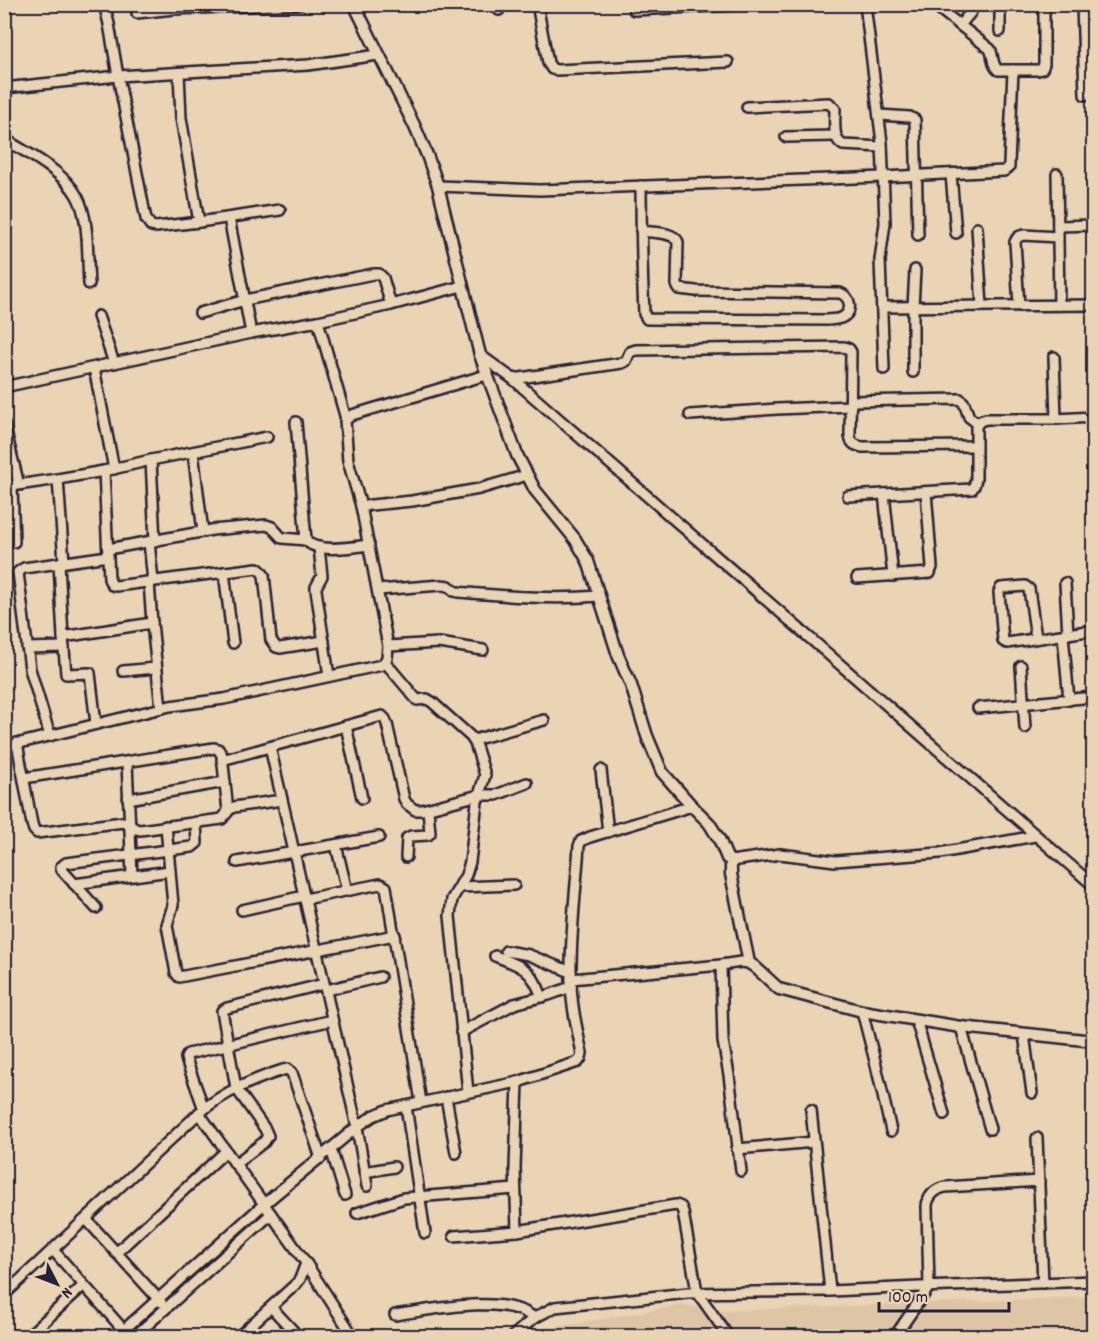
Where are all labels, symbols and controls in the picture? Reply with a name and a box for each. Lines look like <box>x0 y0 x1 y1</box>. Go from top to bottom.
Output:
north arrow <box>27 1254 87 1314</box>
scale bar <box>879 1275 1010 1313</box>
text: N <box>55 1282 77 1303</box>
text: 100 m <box>888 1286 928 1311</box>

